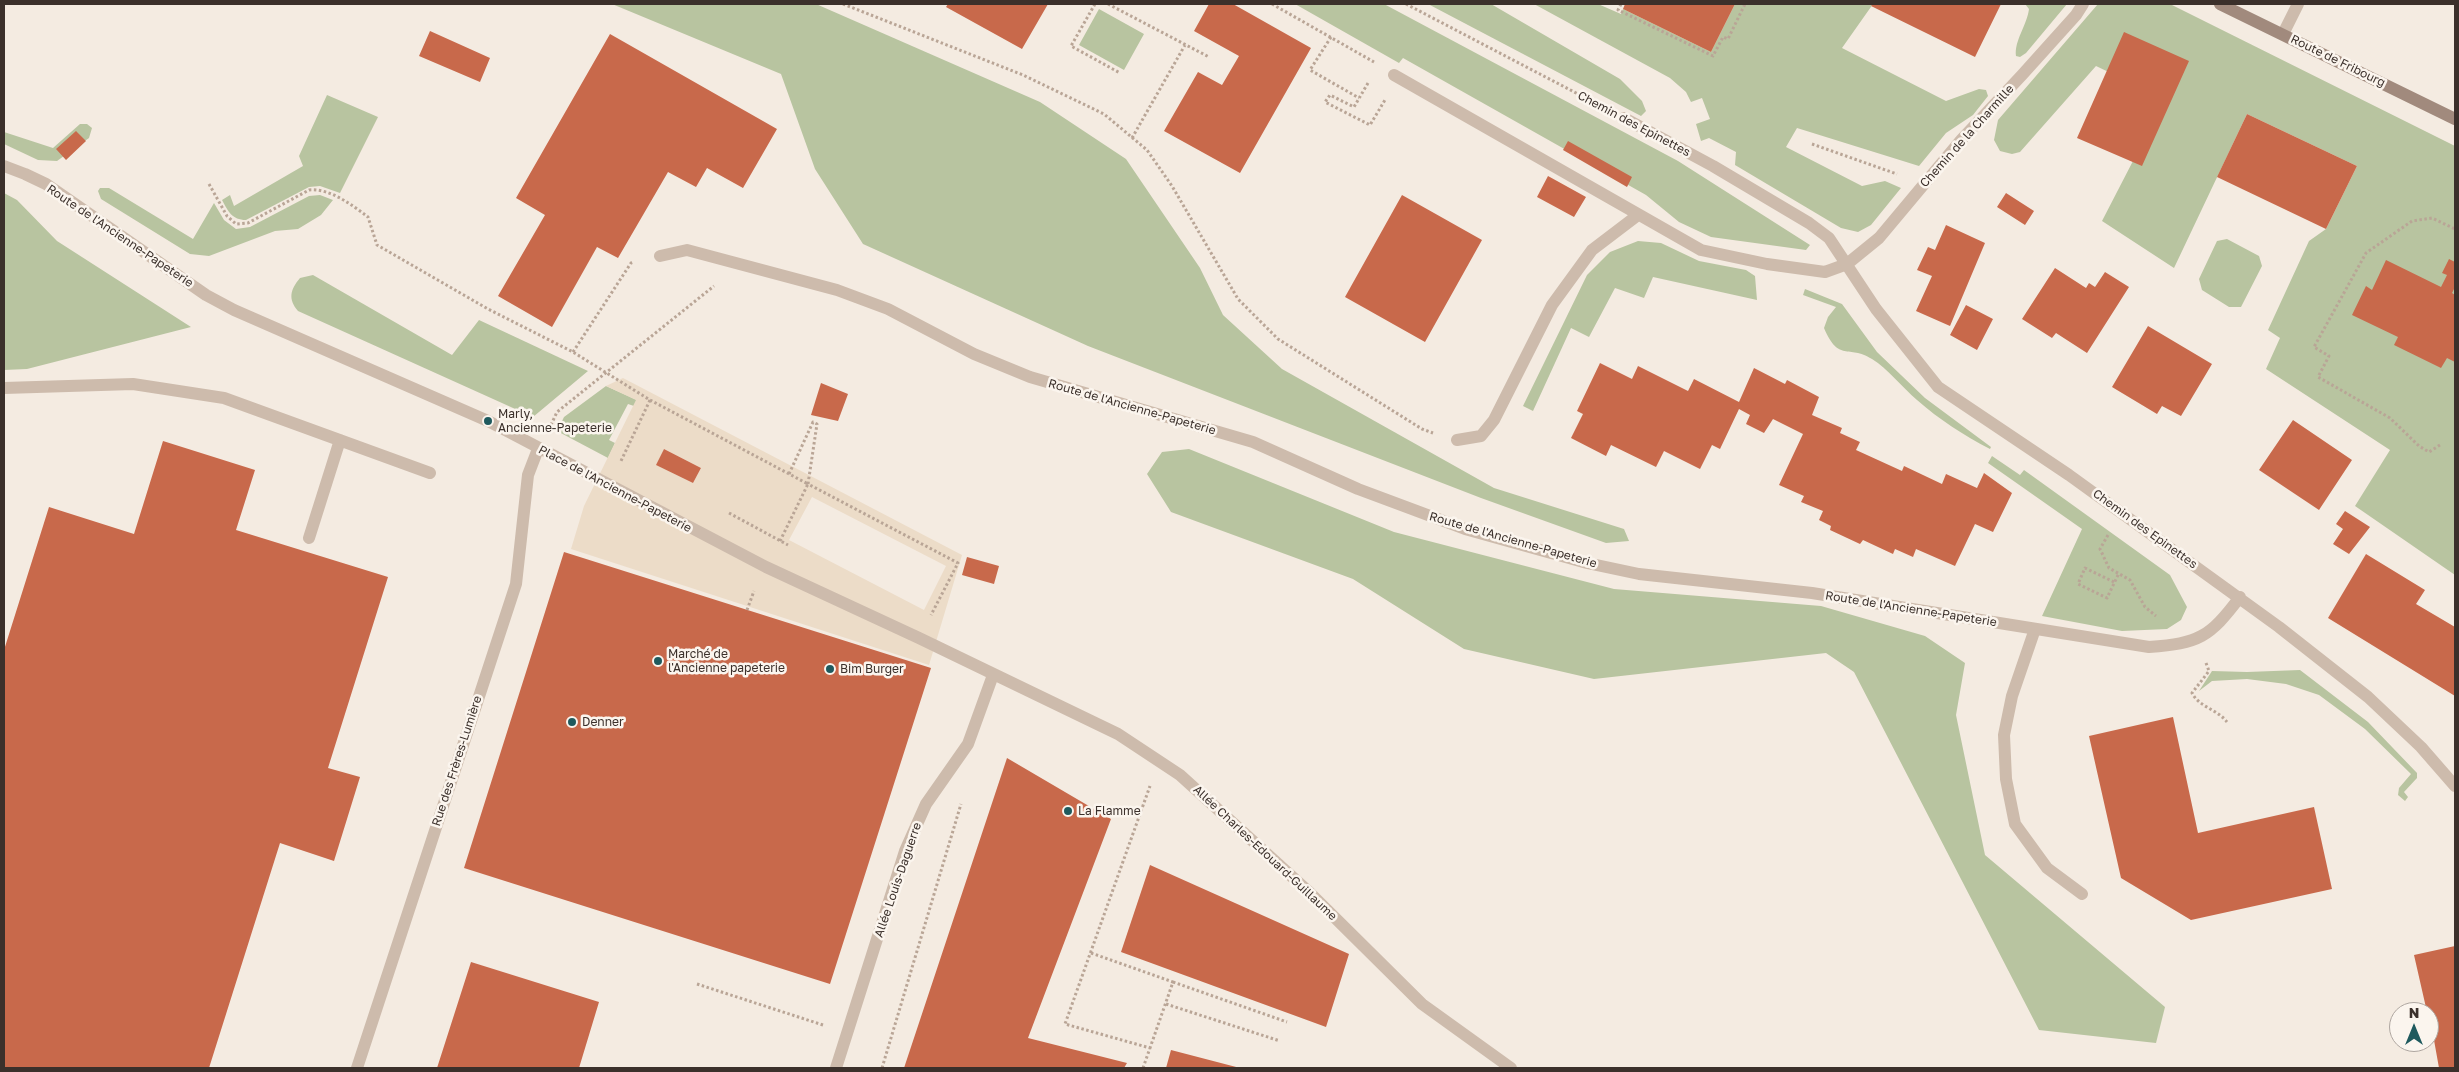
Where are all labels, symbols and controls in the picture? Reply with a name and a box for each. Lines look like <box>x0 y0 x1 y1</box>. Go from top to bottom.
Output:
street label: Route de Fribourg <box>2288 32 2388 90</box>
street label: Chemin de la Charmille <box>1917 82 2017 190</box>
street label: Chemin des Epinettes <box>1575 88 1693 160</box>
street label: Route de l'Ancienne-Papeterie <box>44 182 196 290</box>
street label: Route de l'Ancienne-Papeterie <box>1047 376 1217 438</box>
place label: Marly, Ancienne-Papeterie <box>498 407 612 435</box>
marker: Marly, Ancienne-Papeterie <box>482 415 494 427</box>
street label: Place de l'Ancienne-Papeterie <box>536 442 694 536</box>
street label: Chemin des Epinettes <box>2090 486 2200 572</box>
street label: Route de l'Ancienne-Papeterie <box>1428 509 1598 571</box>
street label: Route de l'Ancienne-Papeterie <box>1824 588 1998 630</box>
place label: Marché de l'Ancienne papeterie <box>668 647 785 675</box>
marker: Marché de l'Ancienne papeterie <box>652 655 664 667</box>
place label: Bim Burger <box>840 662 904 676</box>
marker: Bim Burger <box>824 663 836 675</box>
street label: Rue des Frères-Lumière <box>429 694 485 828</box>
place label: Denner <box>582 715 624 729</box>
marker: Denner <box>566 716 578 728</box>
street label: Allée Charles-Edouard-Guillaume <box>1190 782 1340 924</box>
place label: La Flamme <box>1078 804 1141 818</box>
marker: La Flamme <box>1062 805 1074 817</box>
street label: Allée Louis-Daguerre <box>872 821 924 939</box>
north arrow <box>2389 1002 2439 1052</box>
text: N <box>2409 1004 2419 1021</box>

